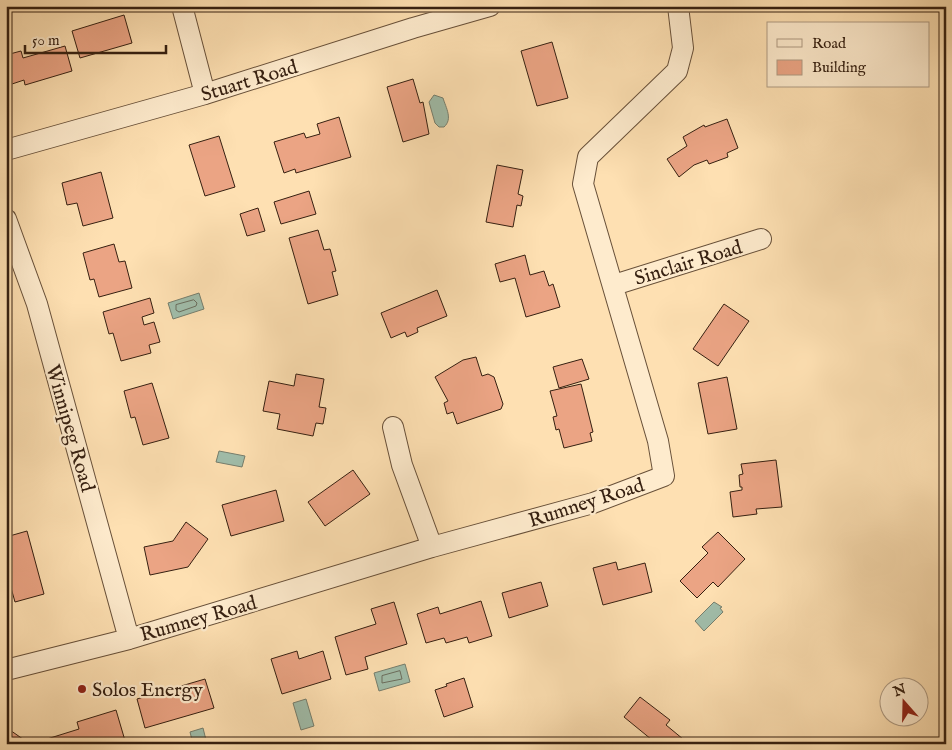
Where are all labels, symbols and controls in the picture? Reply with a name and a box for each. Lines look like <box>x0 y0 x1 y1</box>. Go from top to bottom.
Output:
scale bar <box>25 22 166 54</box>
legend <box>767 22 930 88</box>
text: 50 m <box>32 31 60 50</box>
text: Road <box>812 34 847 53</box>
street label: Stuart Road <box>198 55 301 108</box>
text: Building <box>812 58 867 77</box>
street label: Sinclair Road <box>632 235 746 292</box>
street label: Winnipeg Road <box>39 362 100 495</box>
street label: Rumney Road <box>525 473 648 534</box>
street label: Rumney Road <box>137 591 260 648</box>
place label: Solos Energy <box>92 678 203 703</box>
north arrow <box>880 678 930 728</box>
text: N <box>890 680 909 702</box>
marker: Solos Energy <box>76 683 88 695</box>

